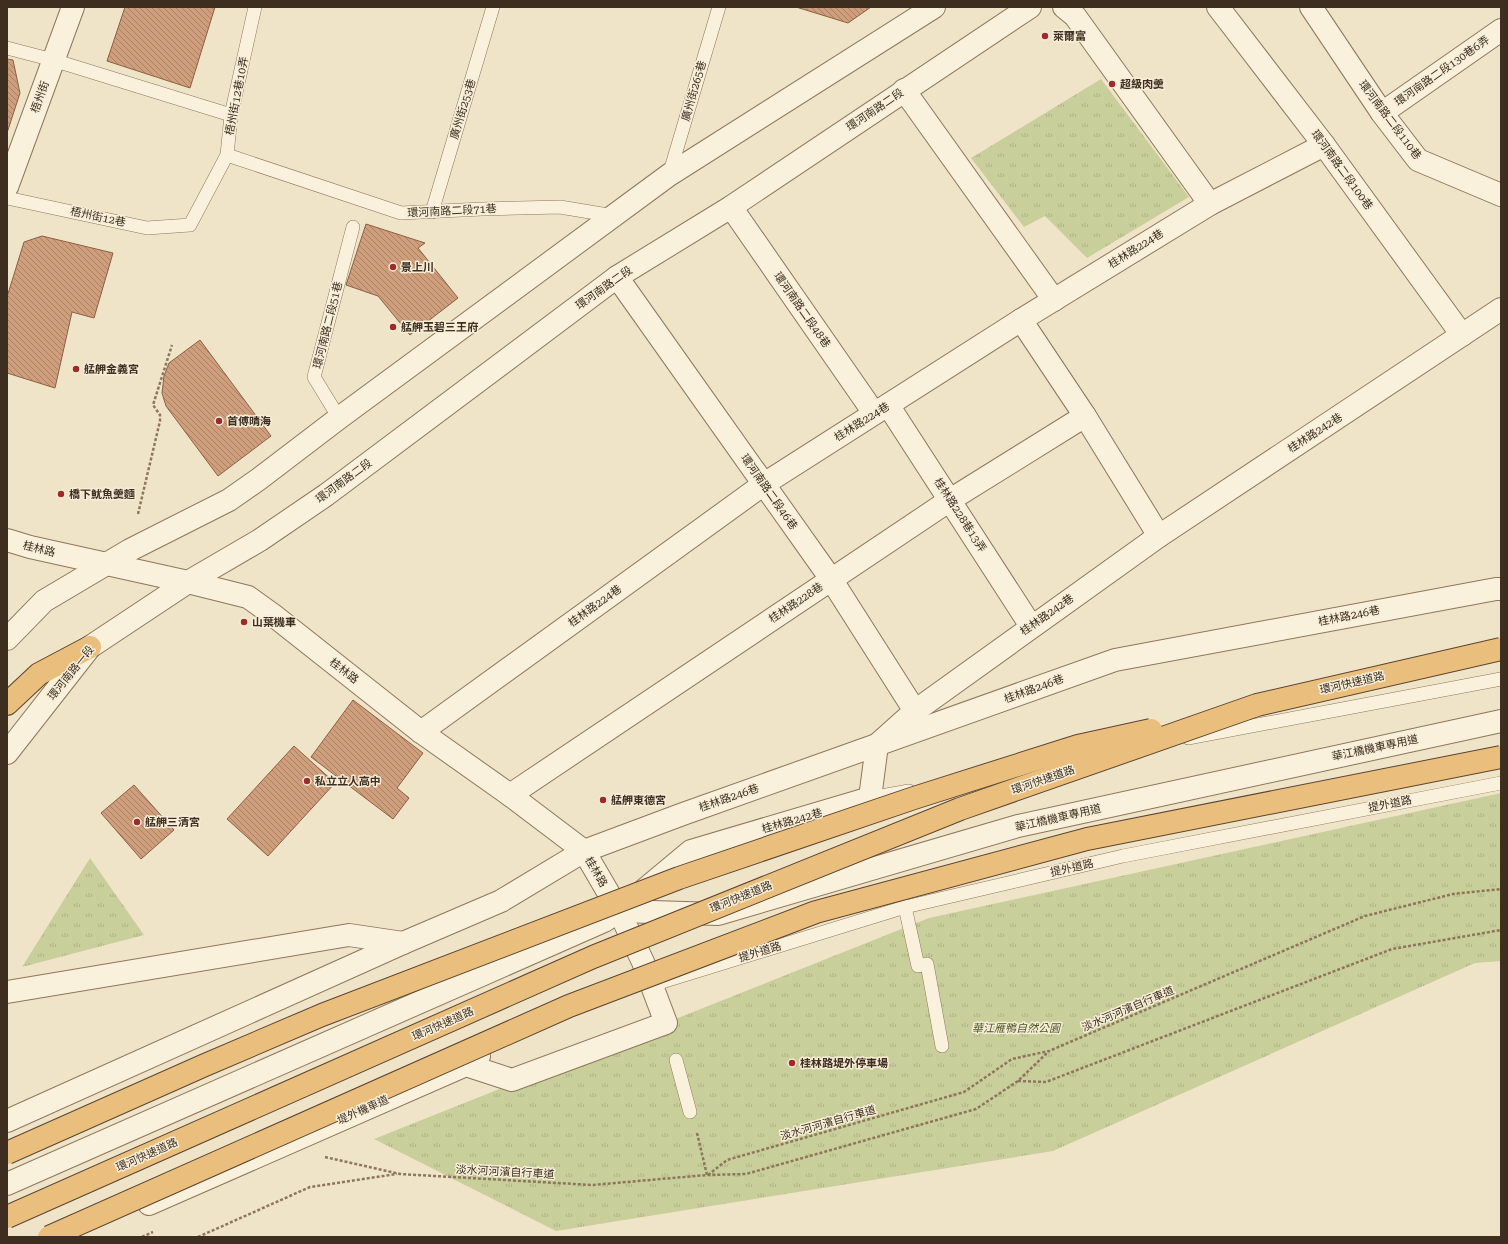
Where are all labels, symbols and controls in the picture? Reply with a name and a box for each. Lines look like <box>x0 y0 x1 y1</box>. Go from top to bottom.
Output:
place label: 萊爾富 <box>1053 30 1086 43</box>
marker: 萊爾富 <box>1040 31 1050 41</box>
street label: 環河南路二段130巷6弄 <box>1392 33 1492 109</box>
street label: 梧州街12巷10弄 <box>223 56 251 136</box>
street label: 廣州街265巷 <box>679 59 709 123</box>
street label: 廣州街253巷 <box>448 77 478 141</box>
place label: 超級肉羹 <box>1120 78 1164 91</box>
street label: 環河南路二段110巷 <box>1356 78 1424 162</box>
street label: 梧州街 <box>28 79 52 115</box>
marker: 超級肉羹 <box>1107 79 1117 89</box>
street label: 環河南路二段 <box>844 86 906 134</box>
street label: 環河南路二段100巷 <box>1309 128 1375 212</box>
street label: 環河南路二段71巷 <box>407 202 497 220</box>
street label: 梧州街12巷 <box>69 205 127 229</box>
street label: 桂林路224巷 <box>1106 227 1166 271</box>
place label: 景上川 <box>401 261 434 274</box>
marker: 景上川 <box>388 262 398 272</box>
street label: 環河南路二段 <box>573 264 635 312</box>
street label: 環河南路二段48巷 <box>771 270 833 350</box>
street label: 環河南路二段51巷 <box>311 280 345 370</box>
place label: 艋舺玉碧三王府 <box>401 321 478 334</box>
marker: 艋舺玉碧三王府 <box>388 322 398 332</box>
place label: 艋舺金義宮 <box>84 363 139 376</box>
marker: 艋舺金義宮 <box>71 364 81 374</box>
street label: 桂林路224巷 <box>832 400 892 444</box>
street label: 桂林路242巷 <box>1285 411 1345 455</box>
place label: 首傅晴海 <box>227 415 271 428</box>
marker: 首傅晴海 <box>214 416 224 426</box>
street label: 環河南路二段46巷 <box>738 452 800 532</box>
street label: 環河南路二段 <box>313 456 375 506</box>
street label: 桂林路228巷13弄 <box>931 475 989 555</box>
place label: 橋下魷魚羹麵 <box>69 488 135 501</box>
marker: 橋下魷魚羹麵 <box>56 489 66 499</box>
street label: 桂林路 <box>21 539 57 559</box>
street label: 桂林路228巷 <box>766 580 826 626</box>
street label: 桂林路224巷 <box>566 582 624 630</box>
street label: 桂林路242巷 <box>1018 592 1076 638</box>
street label: 桂林路246巷 <box>1317 604 1381 628</box>
place label: 山葉機車 <box>252 616 296 629</box>
marker: 山葉機車 <box>239 617 249 627</box>
street label: 環河南路一段 <box>45 643 97 703</box>
street label: 桂林路 <box>327 656 361 686</box>
street label: 環河快速道路 <box>1318 669 1386 697</box>
street label: 桂林路246巷 <box>1002 672 1066 706</box>
street label: 華江橋機車專用道 <box>1331 732 1419 764</box>
street label: 環河快速道路 <box>1010 763 1076 797</box>
place label: 私立立人高中 <box>314 775 381 788</box>
marker: 私立立人高中 <box>302 776 312 786</box>
street label: 桂林路246巷 <box>697 782 761 814</box>
street label: 提外道路 <box>1367 793 1413 815</box>
place label: 艋舺東德宮 <box>611 794 666 807</box>
marker: 艋舺東德宮 <box>598 795 608 805</box>
street label: 華江橋機車專用道 <box>1014 802 1102 834</box>
street label: 桂林路242巷 <box>760 806 824 836</box>
place label: 艋舺三清宮 <box>145 816 200 829</box>
marker: 艋舺三清宮 <box>132 817 142 827</box>
street label: 桂林路 <box>582 854 610 890</box>
street label: 提外道路 <box>1049 857 1095 879</box>
street label: 環河快速道路 <box>708 879 774 915</box>
street label: 提外道路 <box>737 939 783 965</box>
street label: 淡水河河濱自行車道 <box>1080 984 1176 1034</box>
street label: 環河快速道路 <box>410 1005 476 1043</box>
park label: 華江雁鴨自然公園 <box>972 1022 1062 1035</box>
place label: 桂林路堤外停車場 <box>800 1057 888 1070</box>
marker: 桂林路堤外停車場 <box>787 1058 797 1068</box>
street label: 堤外機車道 <box>335 1093 391 1127</box>
street label: 淡水河河濱自行車道 <box>779 1103 877 1143</box>
street label: 環河快速道路 <box>114 1136 180 1174</box>
street label: 淡水河河濱自行車道 <box>455 1163 555 1181</box>

